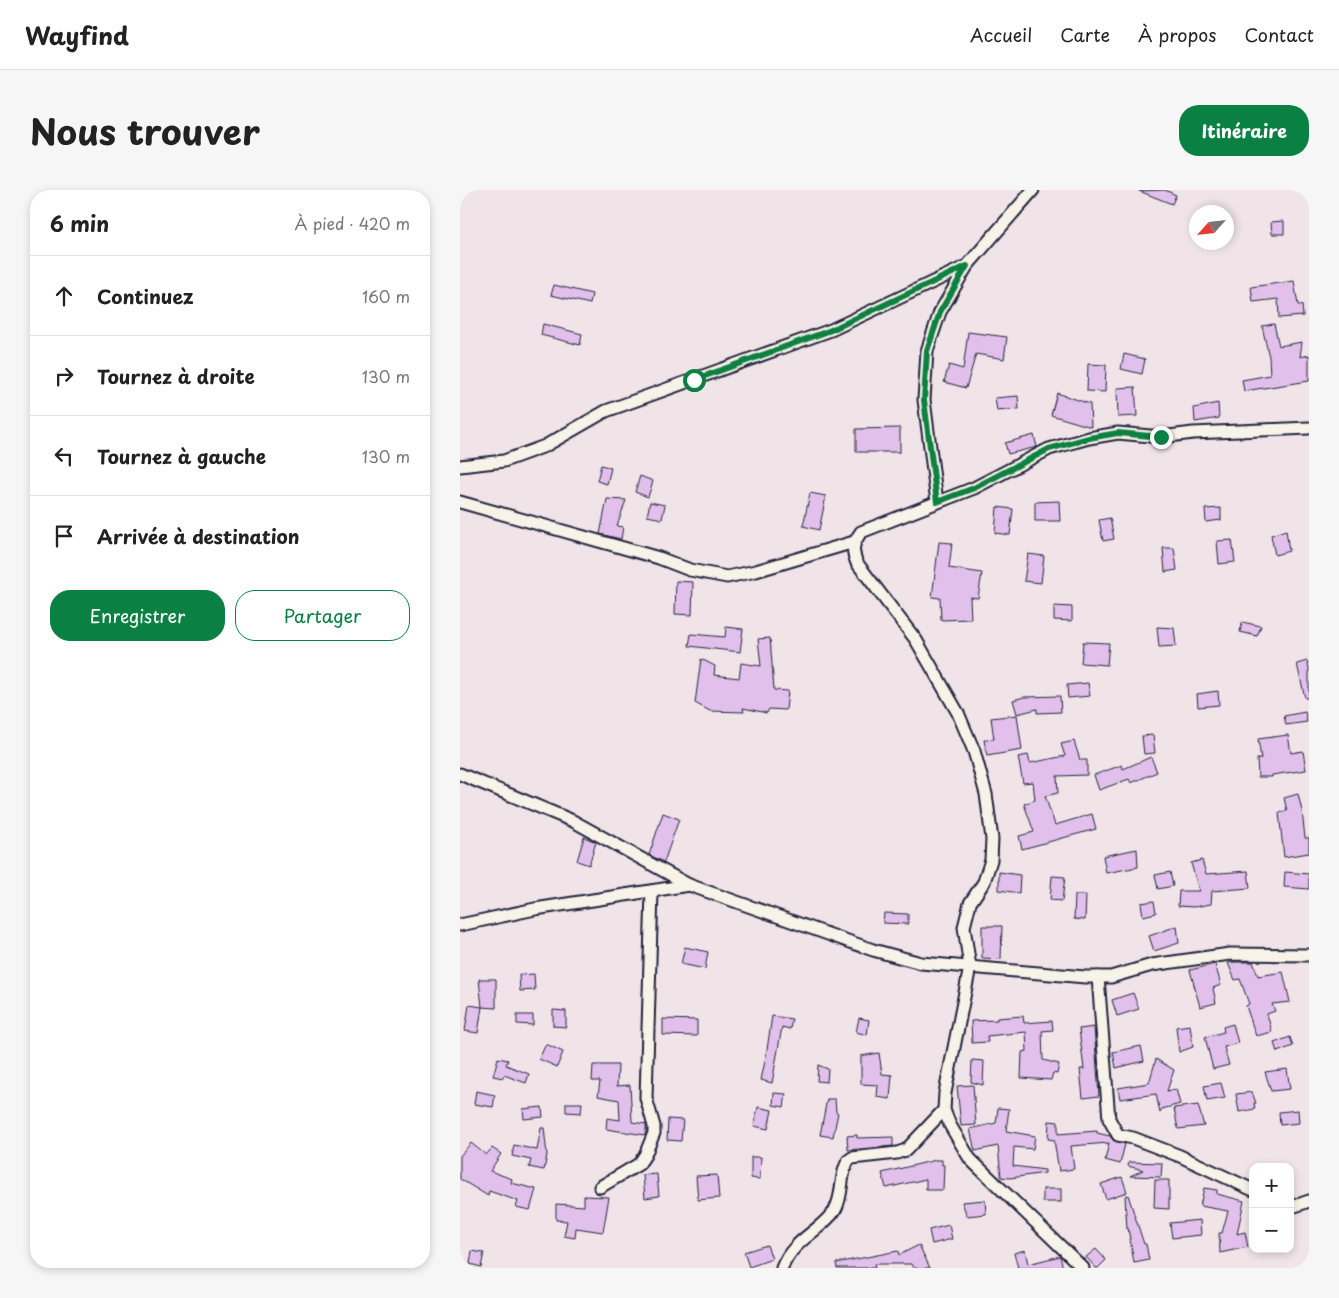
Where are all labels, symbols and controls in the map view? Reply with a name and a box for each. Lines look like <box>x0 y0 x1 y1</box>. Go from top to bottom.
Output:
text: Wayfind <box>25 17 129 53</box>
text: Accueil <box>970 21 1032 48</box>
text: Carte <box>1060 21 1110 48</box>
text: À propos <box>1138 21 1216 48</box>
text: Contact <box>1244 21 1314 48</box>
text: Nous trouver <box>30 104 260 157</box>
button: Itinéraire <box>1179 105 1309 156</box>
north arrow <box>1189 205 1234 250</box>
text: 6 min <box>50 207 109 239</box>
text: À pied · 420 m <box>294 211 410 235</box>
icon: ahead <box>50 282 78 310</box>
text: Continuez <box>97 282 194 310</box>
text: 160 m <box>362 284 410 308</box>
icon: right <box>50 362 78 390</box>
text: Tournez à droite <box>97 362 255 390</box>
text: 130 m <box>362 364 410 388</box>
route start <box>683 369 706 392</box>
route end <box>1150 426 1173 449</box>
icon: left <box>50 442 78 470</box>
text: Tournez à gauche <box>97 442 266 470</box>
text: 130 m <box>362 444 410 468</box>
icon: arrive <box>50 522 78 550</box>
text: Arrivée à destination <box>97 522 300 550</box>
button: Enregistrer <box>50 590 225 641</box>
button: Partager <box>235 590 410 641</box>
map controls <box>1249 1163 1294 1253</box>
button: + <box>1249 1163 1294 1208</box>
button: − <box>1249 1208 1294 1253</box>

